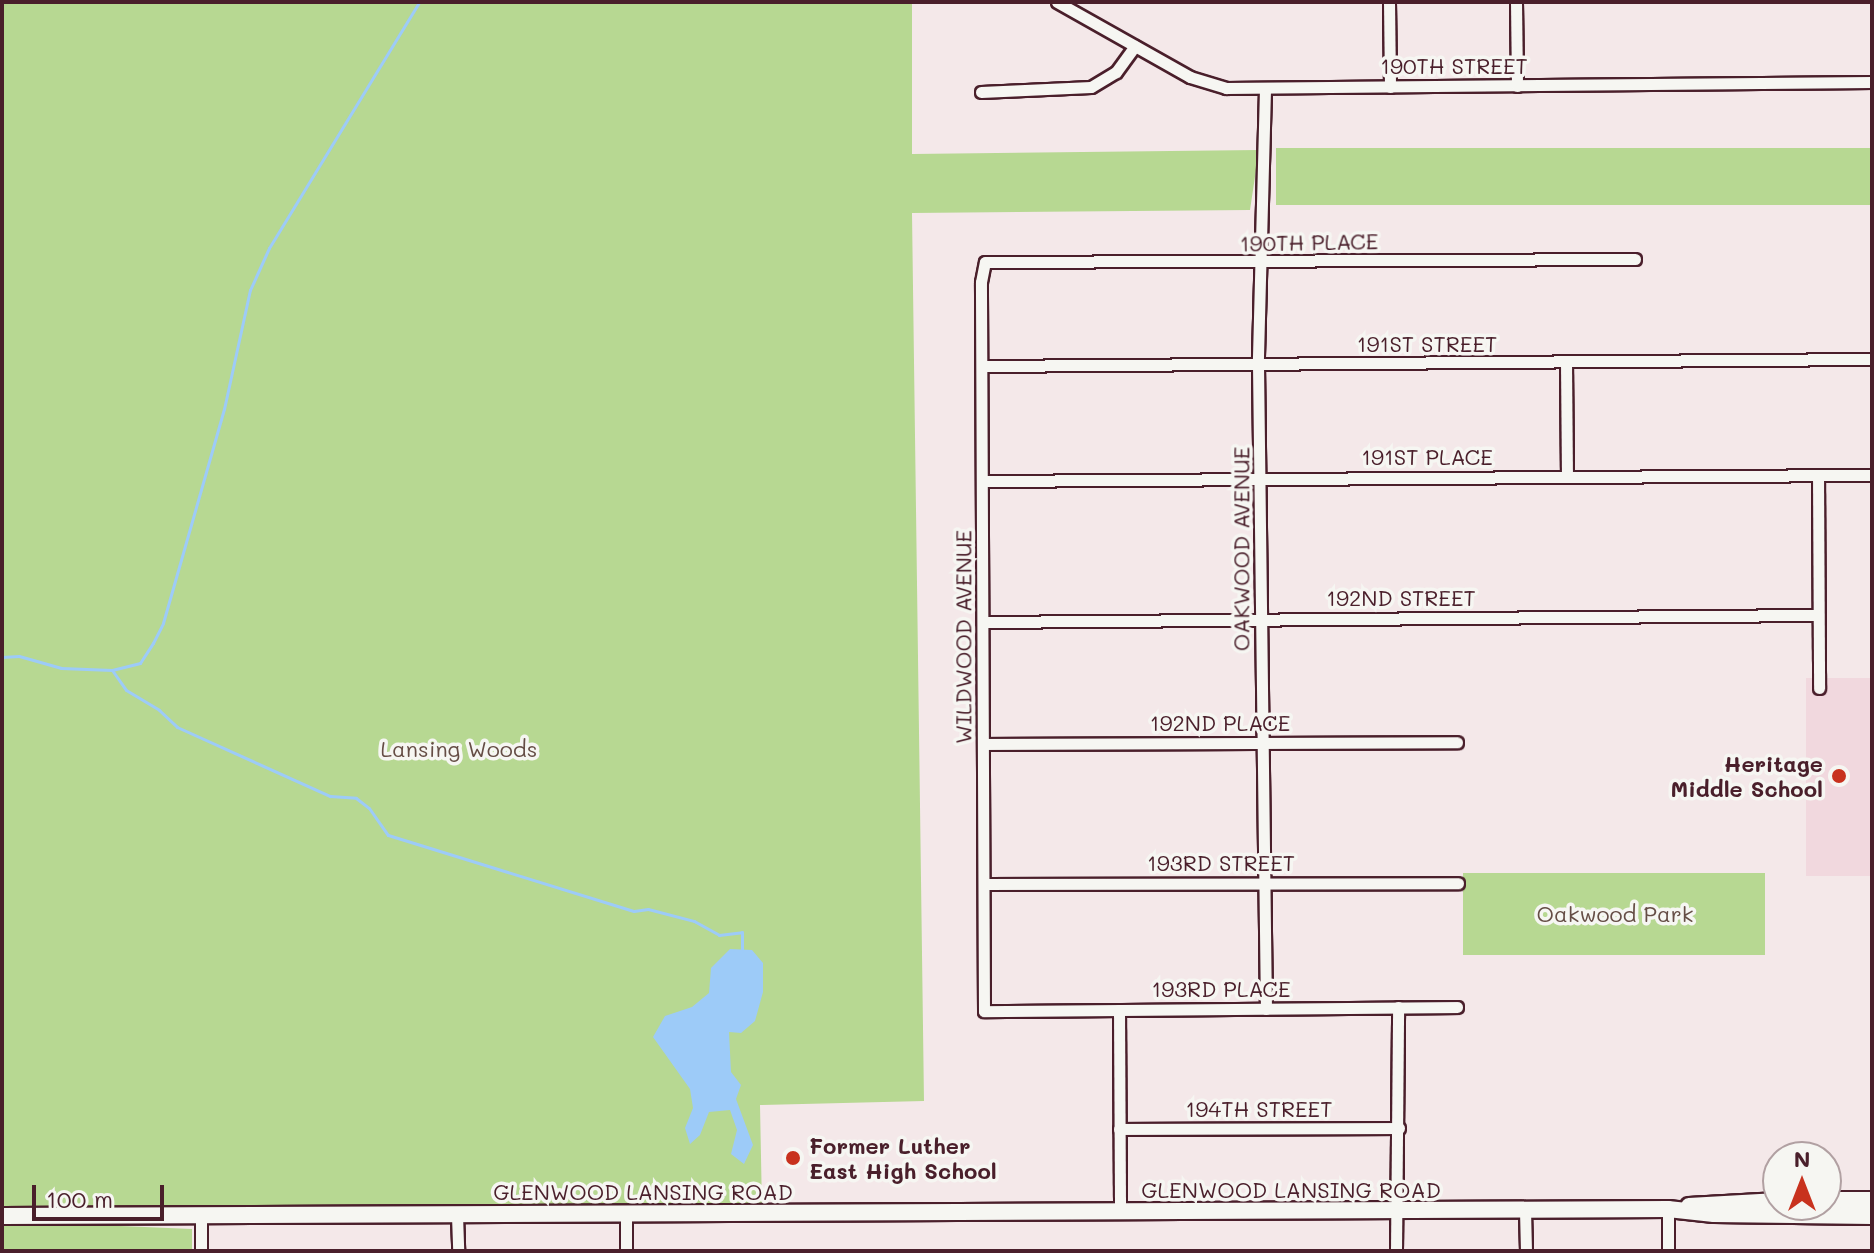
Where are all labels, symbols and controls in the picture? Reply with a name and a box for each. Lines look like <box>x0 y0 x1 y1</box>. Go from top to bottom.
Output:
street label: 190TH STREET <box>1380 53 1528 79</box>
street label: 190TH PLACE <box>1239 228 1379 256</box>
street label: 191ST STREET <box>1357 331 1497 357</box>
street label: 191ST PLACE <box>1361 444 1493 470</box>
street label: OAKWOOD AVENUE <box>1228 447 1254 651</box>
street label: WILDWOOD AVENUE <box>950 530 976 744</box>
street label: 192ND STREET <box>1326 585 1476 611</box>
street label: 192ND PLACE <box>1150 710 1290 736</box>
park label: Lansing Woods <box>381 736 537 762</box>
place label: Heritage Middle School <box>1671 750 1823 802</box>
marker: Heritage Middle School <box>1830 767 1848 785</box>
street label: 193RD STREET <box>1147 850 1295 876</box>
park label: Oakwood Park <box>1537 901 1693 927</box>
street label: 193RD PLACE <box>1151 976 1291 1002</box>
street label: 194TH STREET <box>1186 1096 1332 1122</box>
place label: Former Luther East High School <box>809 1132 997 1184</box>
north arrow <box>1762 1141 1842 1221</box>
text: N <box>1794 1144 1810 1173</box>
marker: Former Luther East High School <box>784 1149 802 1167</box>
scale bar <box>36 1169 168 1219</box>
street label: GLENWOOD LANSING ROAD <box>1141 1177 1441 1203</box>
street label: GLENWOOD LANSING ROAD <box>493 1179 793 1205</box>
text: 100 m <box>46 1183 113 1214</box>

